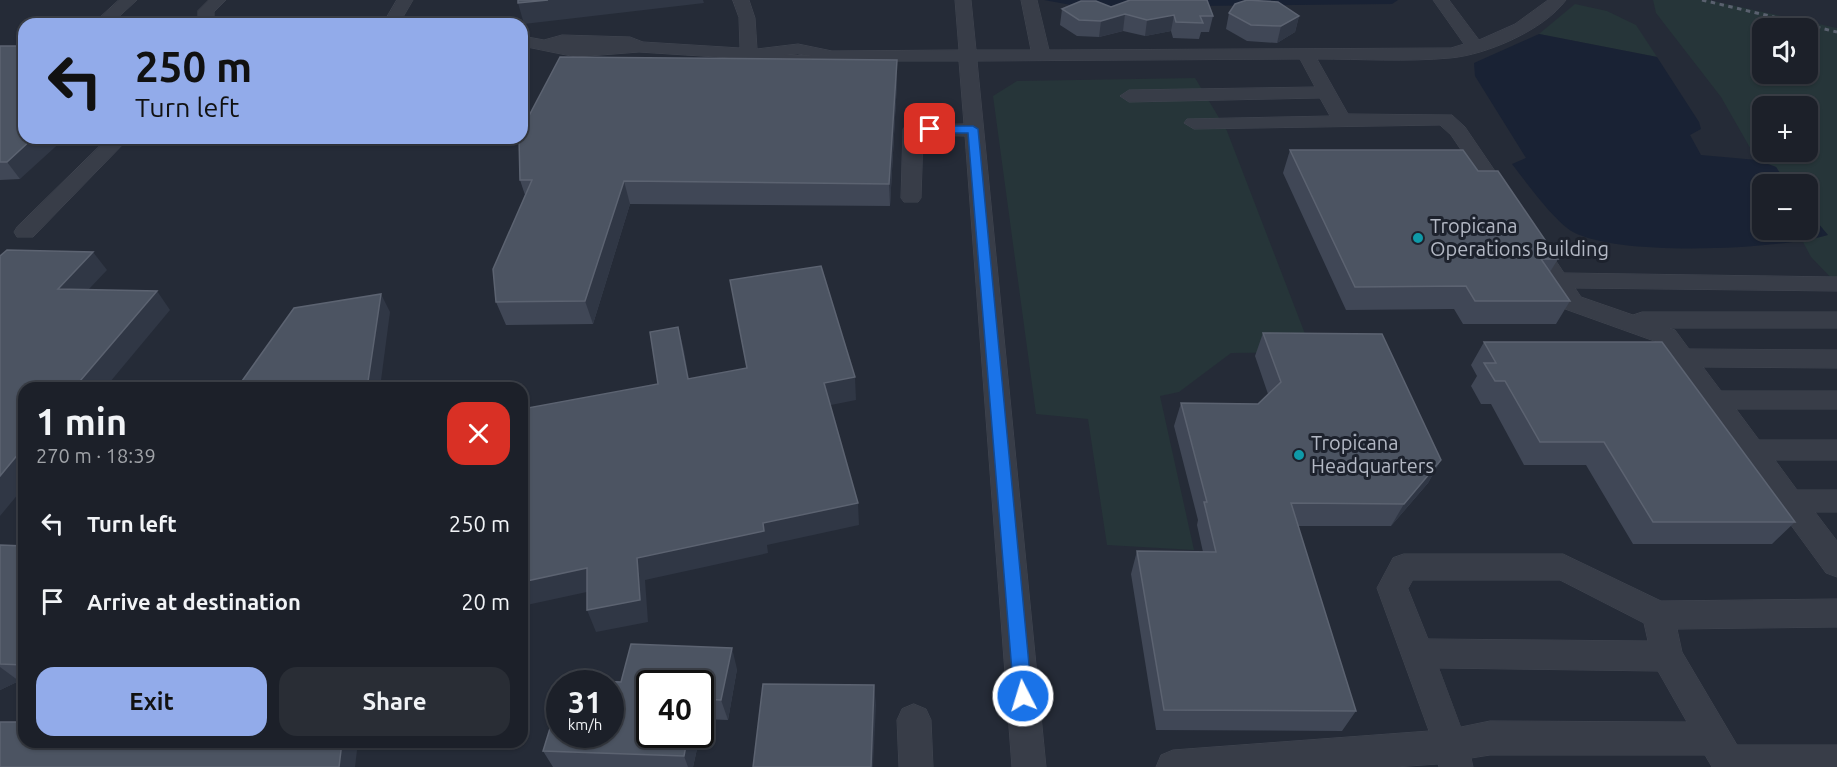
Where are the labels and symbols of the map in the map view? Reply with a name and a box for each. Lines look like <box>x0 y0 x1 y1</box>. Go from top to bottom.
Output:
pin <box>904 103 955 154</box>
place label: Tropicana Operations Building <box>1430 214 1609 260</box>
marker: Tropicana Operations Building <box>1411 231 1425 245</box>
place label: Tropicana Headquarters <box>1311 431 1434 477</box>
marker: Tropicana Headquarters <box>1292 448 1306 462</box>
position arrow <box>991 664 1055 728</box>
speed limit sign: 40 <box>636 670 714 748</box>

